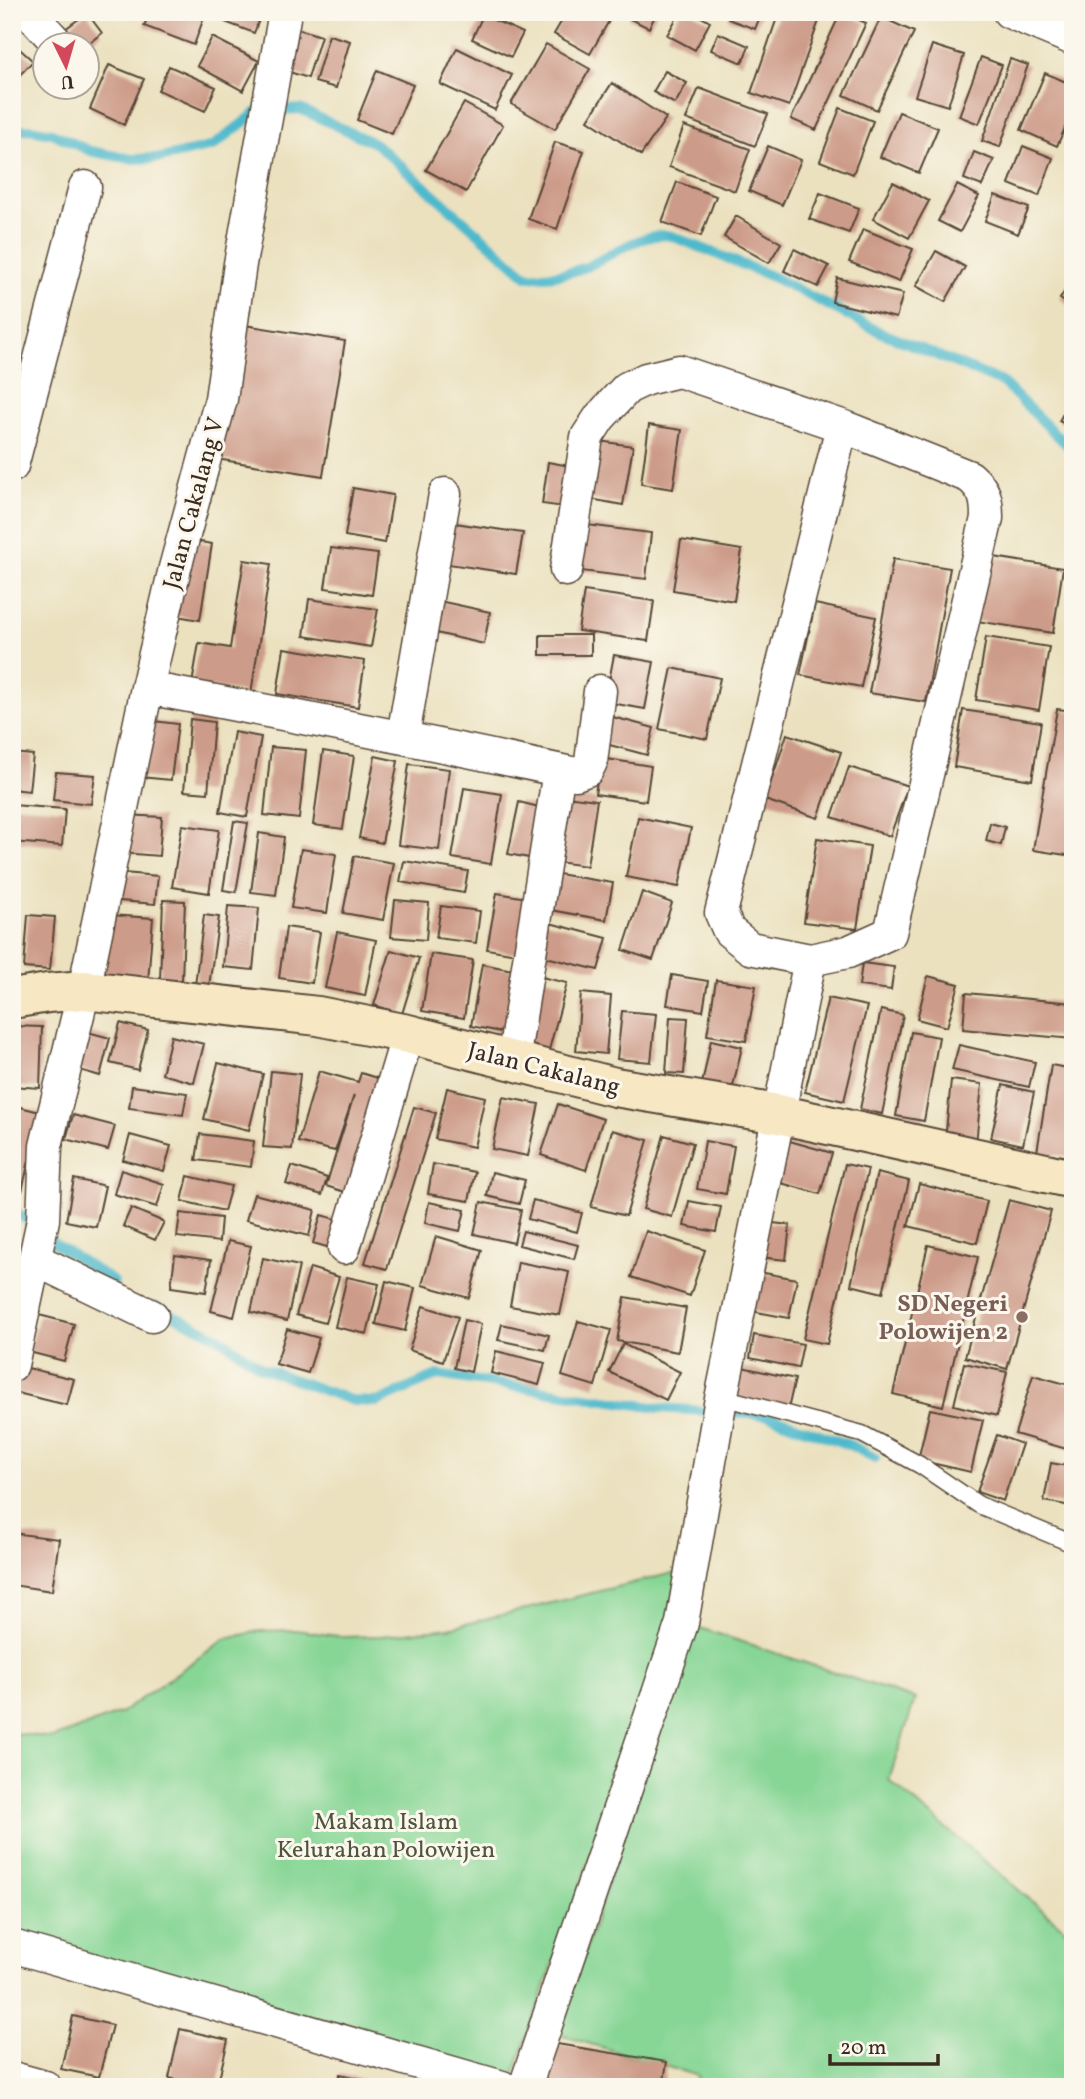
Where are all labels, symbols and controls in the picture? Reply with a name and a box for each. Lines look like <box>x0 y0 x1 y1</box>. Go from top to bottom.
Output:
north arrow <box>32 32 102 102</box>
text: U <box>60 67 75 94</box>
street label: Jalan Cakalang V <box>156 414 234 593</box>
street label: Jalan Cakalang <box>463 1035 624 1105</box>
place label: SD Negeri Polowijen 2 <box>878 1288 1008 1350</box>
marker: SD Negeri Polowijen 2 <box>1014 1309 1030 1325</box>
park label: Makam Islam Kelurahan Polowijen <box>277 1806 495 1868</box>
scale bar <box>830 2022 938 2066</box>
text: 20 m <box>840 2034 886 2063</box>

